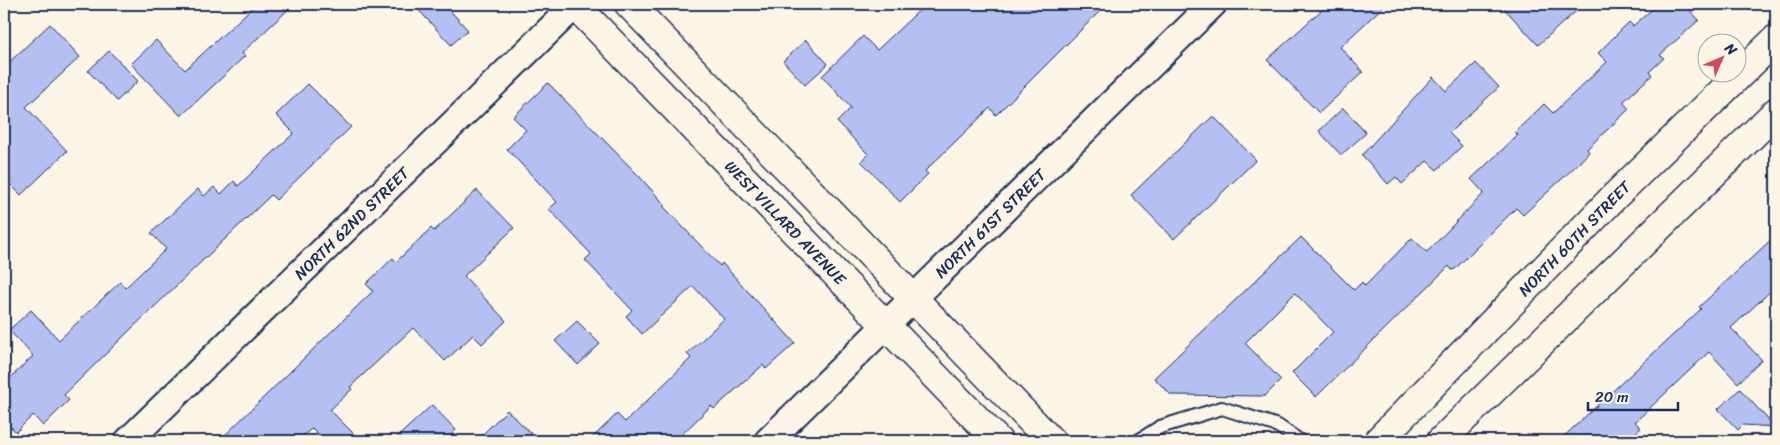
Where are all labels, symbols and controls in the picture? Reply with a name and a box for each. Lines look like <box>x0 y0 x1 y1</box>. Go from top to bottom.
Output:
north arrow <box>1698 32 1748 82</box>
text: N <box>1718 36 1743 62</box>
street label: WEST VILLARD AVENUE <box>718 153 855 292</box>
street label: NORTH 62ND STREET <box>287 159 417 287</box>
street label: NORTH 61ST STREET <box>927 160 1053 285</box>
street label: NORTH 60TH STREET <box>1511 173 1638 303</box>
scale bar <box>1588 380 1678 412</box>
text: 20 m <box>1595 384 1629 410</box>

